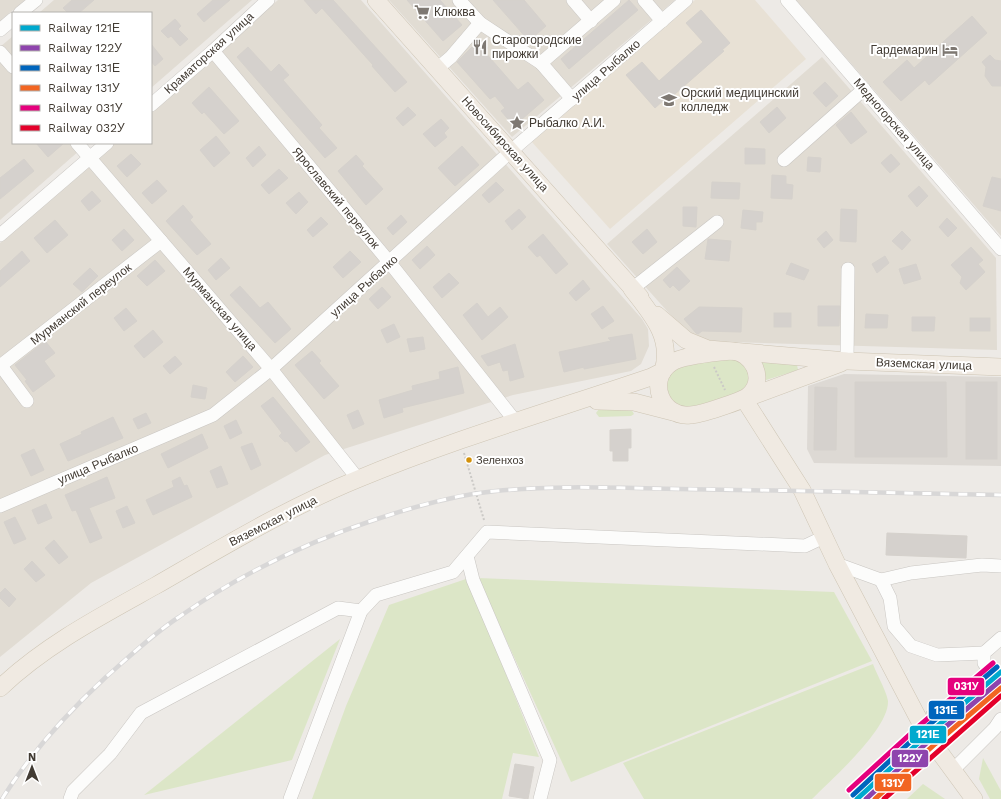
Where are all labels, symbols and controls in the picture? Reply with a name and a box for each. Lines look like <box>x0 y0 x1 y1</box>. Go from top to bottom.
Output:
supermarket icon: Клюква <box>413 3 431 21</box>
place label: Клюква <box>434 5 475 19</box>
street label: Краматорская улица <box>161 9 257 97</box>
legend <box>12 12 152 144</box>
text: Railway 121Е <box>48 21 120 35</box>
place label: Старогородские пирожки <box>492 33 582 61</box>
street label: улица Рыбалко <box>569 36 643 104</box>
restaurant icon: Старогородские пирожки <box>471 38 489 56</box>
text: Railway 122У <box>48 41 122 55</box>
hotel icon: Гардемарин <box>941 41 959 59</box>
place label: Гардемарин <box>871 43 938 57</box>
text: Railway 131Е <box>48 61 120 75</box>
street label: Медногорская улица <box>851 76 938 173</box>
text: Railway 131У <box>48 81 120 95</box>
place label: Орский медицинский колледж <box>681 86 799 114</box>
school or university icon: Орский медицинский колледж <box>660 91 678 109</box>
street label: Новосибирская улица <box>459 94 552 195</box>
text: Railway 031У <box>48 101 123 115</box>
place icon: Рыбалко А.И. <box>508 114 526 132</box>
place label: Рыбалко А.И. <box>529 116 605 130</box>
text: Railway 032У <box>48 121 125 135</box>
street label: Ярославский переулок <box>290 145 383 252</box>
street label: улица Рыбалко <box>327 252 401 320</box>
street label: Мурманский переулок <box>28 260 135 348</box>
street label: Мурманская улица <box>180 264 260 354</box>
street label: Вяземская улица <box>876 355 973 373</box>
street label: улица Рыбалко <box>56 441 141 487</box>
place label: Зеленхоз <box>476 454 523 467</box>
marker: Зеленхоз <box>464 455 474 465</box>
street label: Вяземская улица <box>227 493 319 549</box>
line badge: 031У <box>947 677 985 696</box>
text: 031У <box>953 680 979 693</box>
line badge: 131Е <box>928 700 965 720</box>
text: 131Е <box>934 704 958 717</box>
line badge: 121Е <box>909 725 947 744</box>
text: 121Е <box>916 728 940 741</box>
north arrow <box>12 747 52 787</box>
line badge: 122У <box>891 749 929 768</box>
text: N <box>28 751 36 764</box>
text: 122У <box>898 752 923 765</box>
line badge: 131У <box>874 773 912 792</box>
text: 131У <box>882 777 905 790</box>

